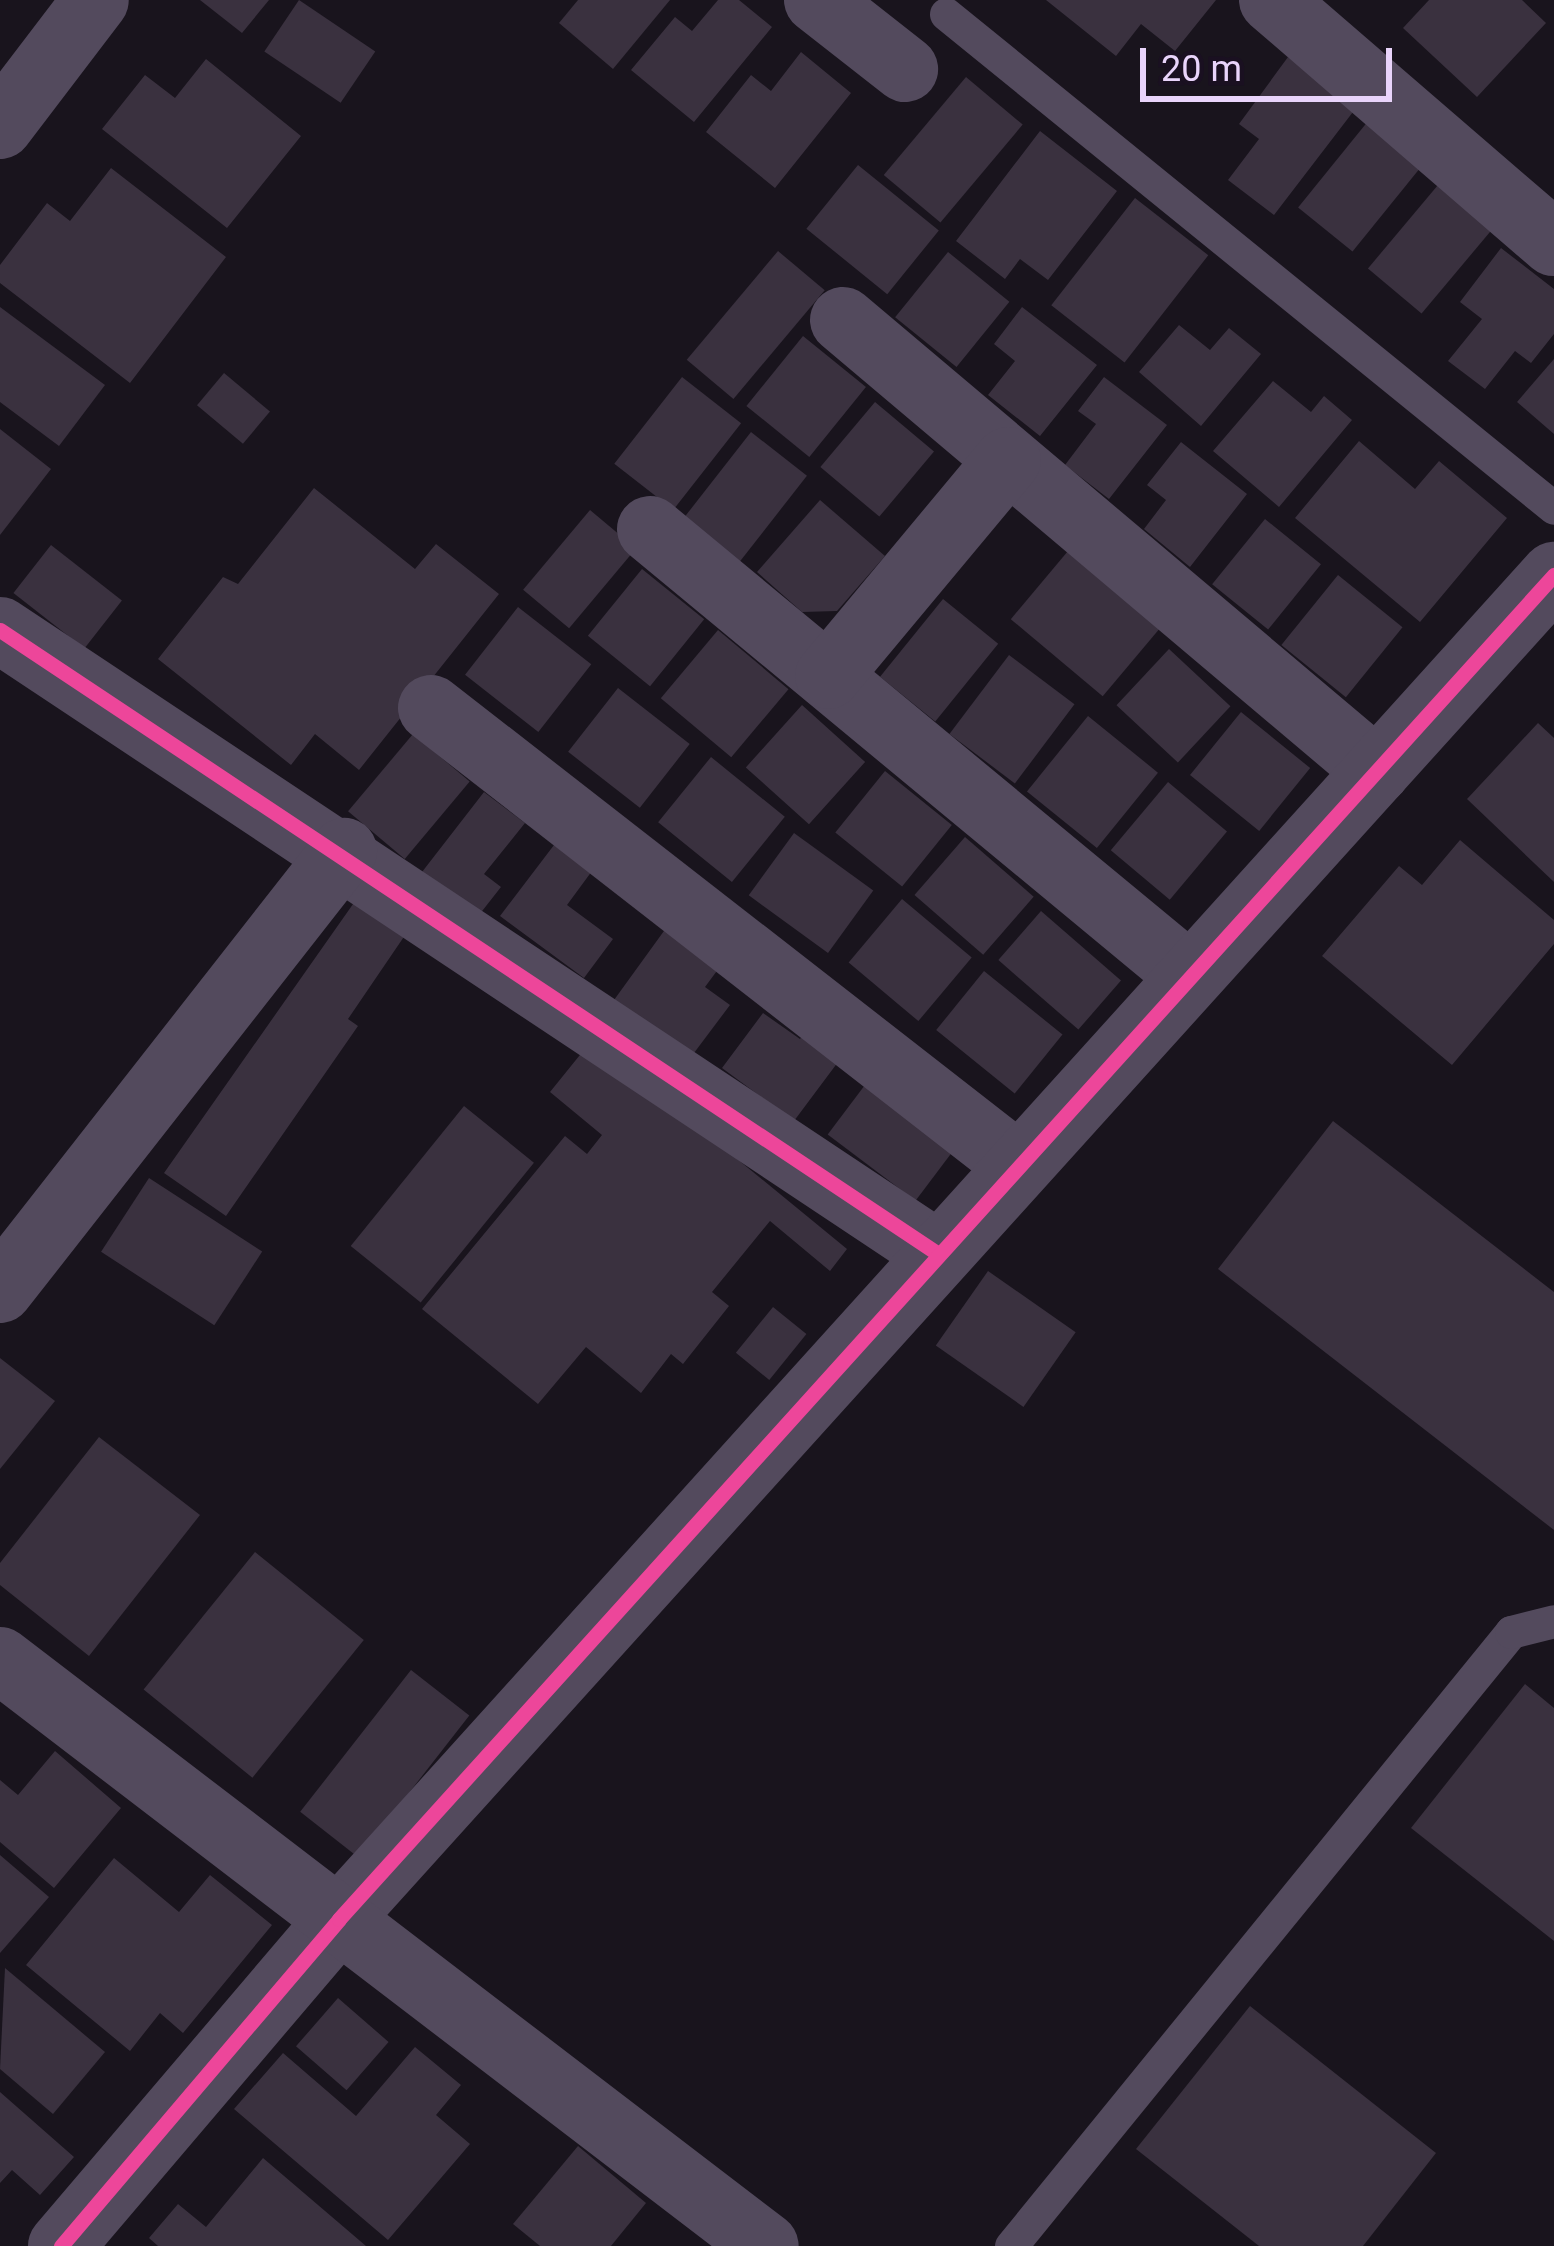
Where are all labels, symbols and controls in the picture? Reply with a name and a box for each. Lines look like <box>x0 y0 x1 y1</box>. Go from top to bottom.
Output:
scale bar <box>1146 24 1398 98</box>
text: 20 m <box>1161 48 1242 90</box>

